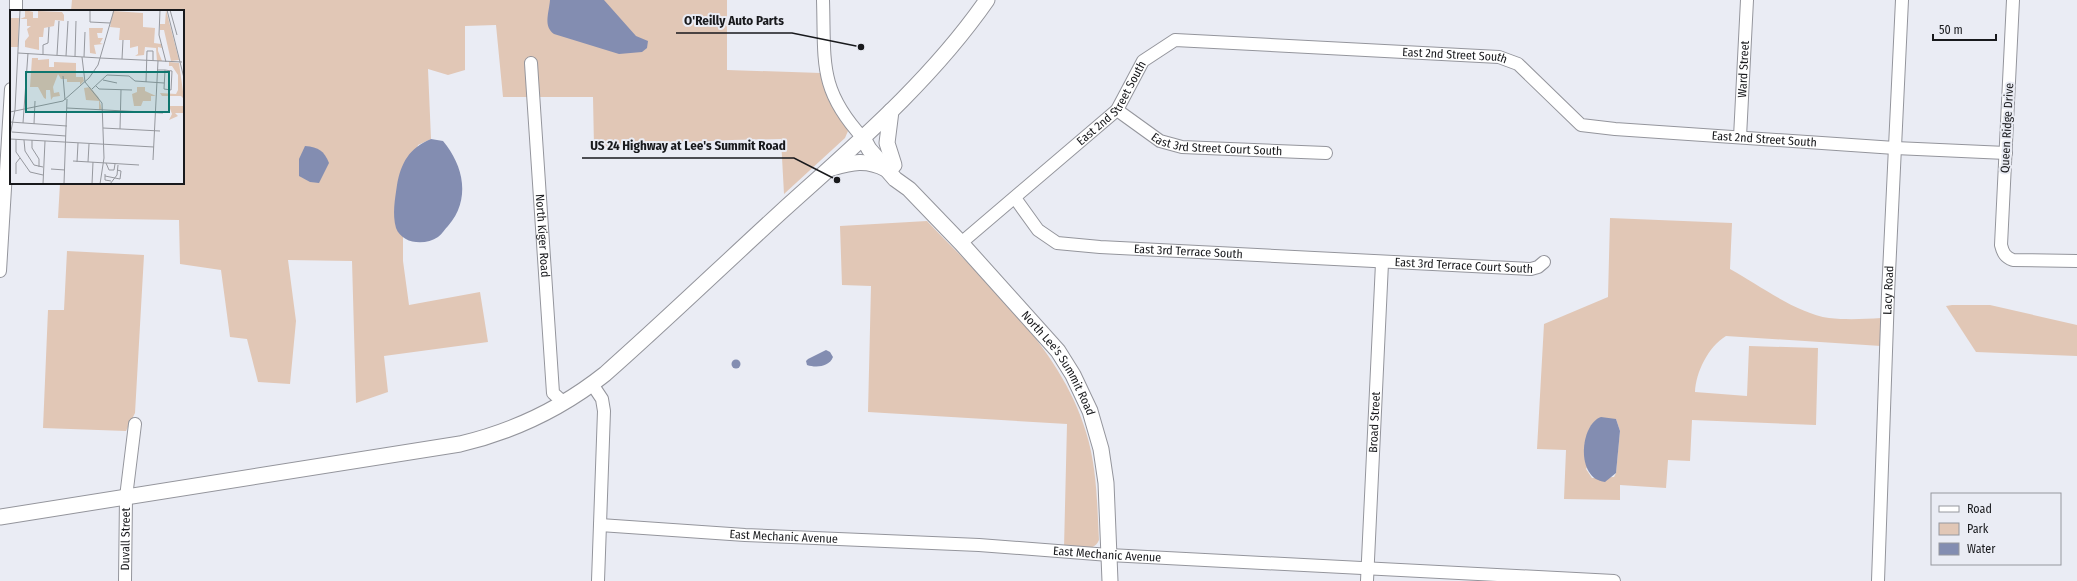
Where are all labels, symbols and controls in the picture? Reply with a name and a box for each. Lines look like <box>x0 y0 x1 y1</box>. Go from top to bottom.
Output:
callout: O'Reilly Auto Parts <box>676 8 792 33</box>
inset map <box>10 10 184 184</box>
text: O'Reilly Auto Parts <box>684 13 784 28</box>
scale bar <box>1933 16 1996 42</box>
text: 50 m <box>1939 23 1963 37</box>
street label: Ward Street <box>1735 40 1752 98</box>
street label: East 2nd Street South <box>1402 45 1509 66</box>
street label: East 2nd Street South <box>1074 58 1149 148</box>
street label: Queen Ridge Drive <box>1998 82 2016 174</box>
street label: East 2nd Street South <box>1711 129 1817 150</box>
street label: East 3rd Street Court South <box>1148 130 1283 158</box>
callout: US 24 Highway at Lee's Summit Road <box>582 133 794 158</box>
text: US 24 Highway at Lee's Summit Road <box>590 138 786 153</box>
street label: North Kiger Road <box>533 193 552 278</box>
street label: East 3rd Terrace South <box>1133 242 1243 261</box>
street label: East 3rd Terrace Court South <box>1394 255 1533 276</box>
street label: Lacy Road <box>1880 265 1896 315</box>
street label: North Lee's Summit Road <box>1019 308 1098 417</box>
street label: Broad Street <box>1366 391 1383 453</box>
legend <box>1931 493 2061 565</box>
text: Road <box>1967 502 1992 516</box>
street label: Duvall Street <box>118 507 133 571</box>
text: Park <box>1967 522 1989 536</box>
street label: East Mechanic Avenue <box>729 527 838 546</box>
text: Water <box>1967 542 1996 556</box>
street label: East Mechanic Avenue <box>1052 544 1162 565</box>

